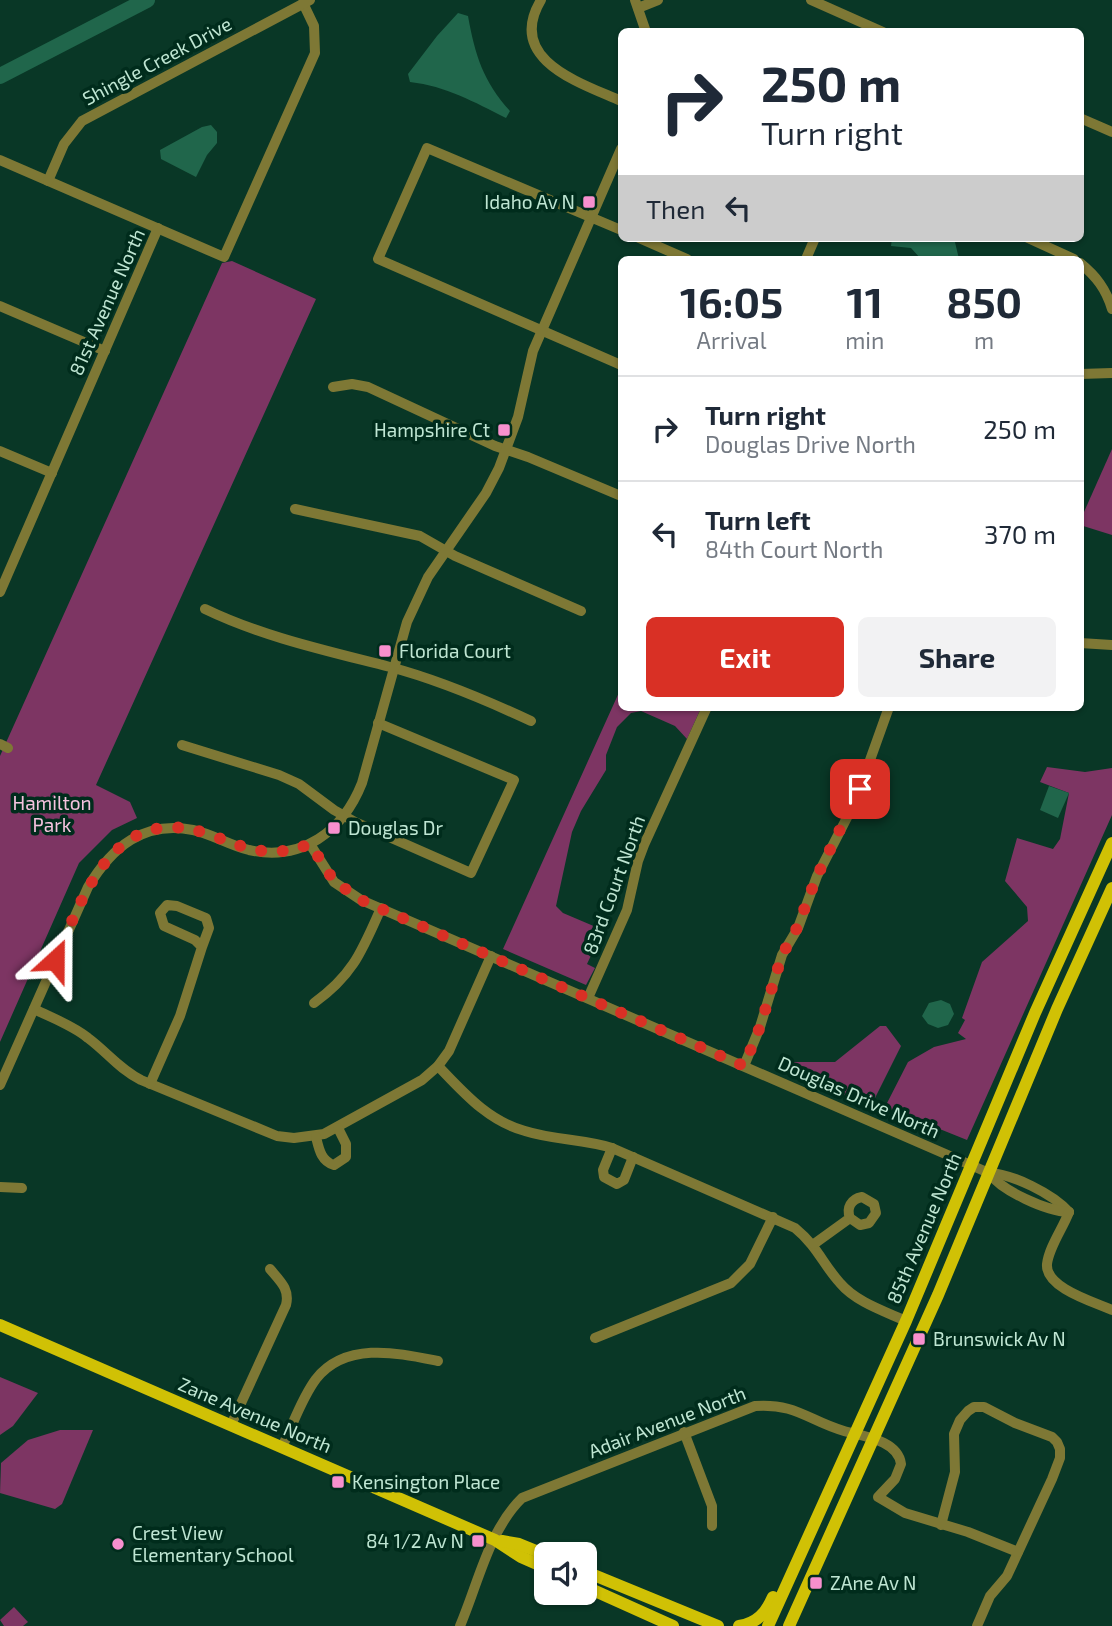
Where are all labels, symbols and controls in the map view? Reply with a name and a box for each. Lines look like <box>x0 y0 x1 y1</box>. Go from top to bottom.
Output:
street label: Shingle Creek Drive <box>78 12 235 110</box>
text: 250 m <box>761 53 901 112</box>
icon: right <box>646 56 737 147</box>
text: Turn right <box>761 113 903 151</box>
icon: left <box>719 189 757 227</box>
place label: Idaho Av N <box>484 190 575 213</box>
text: Then <box>646 193 705 224</box>
marker: Idaho Av N <box>581 194 597 210</box>
street label: 81st Avenue North <box>64 225 149 379</box>
text: 16:05 <box>680 276 783 326</box>
text: 11 <box>847 276 883 326</box>
text: 850 <box>946 276 1022 326</box>
text: Arrival <box>697 326 767 354</box>
text: min <box>845 326 884 354</box>
text: m <box>974 326 994 354</box>
text: Turn right <box>705 399 826 430</box>
icon: right <box>646 410 684 448</box>
text: 250 m <box>983 413 1056 444</box>
place label: Hampshire Ct <box>374 418 490 441</box>
marker: Hampshire Ct <box>496 422 512 438</box>
text: Douglas Drive North <box>705 430 916 458</box>
text: Turn left <box>705 504 811 535</box>
icon: left <box>646 515 684 553</box>
text: 370 m <box>984 518 1056 549</box>
text: 84th Court North <box>705 535 883 563</box>
button: Exit <box>646 617 844 697</box>
button: Share <box>858 617 1056 697</box>
place label: Florida Court <box>399 639 511 662</box>
marker: Florida Court <box>377 643 393 659</box>
pin <box>830 759 890 819</box>
icon: arrive <box>841 770 879 808</box>
park label: Hamilton Park <box>12 791 92 836</box>
street label: 83rd Court North <box>578 812 649 957</box>
place label: Douglas Dr <box>348 816 443 839</box>
marker: Douglas Dr <box>326 820 342 836</box>
position arrow <box>18 923 92 997</box>
street label: Douglas Drive North <box>775 1051 943 1142</box>
street label: 85th Avenue North <box>881 1149 966 1307</box>
place label: Brunswick Av N <box>933 1327 1066 1350</box>
marker: Brunswick Av N <box>911 1331 927 1347</box>
street label: Zane Avenue North <box>175 1372 335 1457</box>
street label: Adair Avenue North <box>585 1381 749 1462</box>
place label: Kensington Place <box>352 1470 500 1493</box>
marker: Kensington Place <box>330 1474 346 1490</box>
place label: Crest View Elementary School <box>132 1521 294 1566</box>
place label: 84 1/2 Av N <box>366 1529 464 1552</box>
marker: 84 1/2 Av N <box>470 1533 486 1549</box>
marker: Crest View Elementary School <box>110 1536 126 1552</box>
map controls <box>534 1542 597 1605</box>
button: sound <box>534 1542 597 1605</box>
place label: ZAne Av N <box>830 1571 916 1594</box>
marker: ZAne Av N <box>808 1575 824 1591</box>

